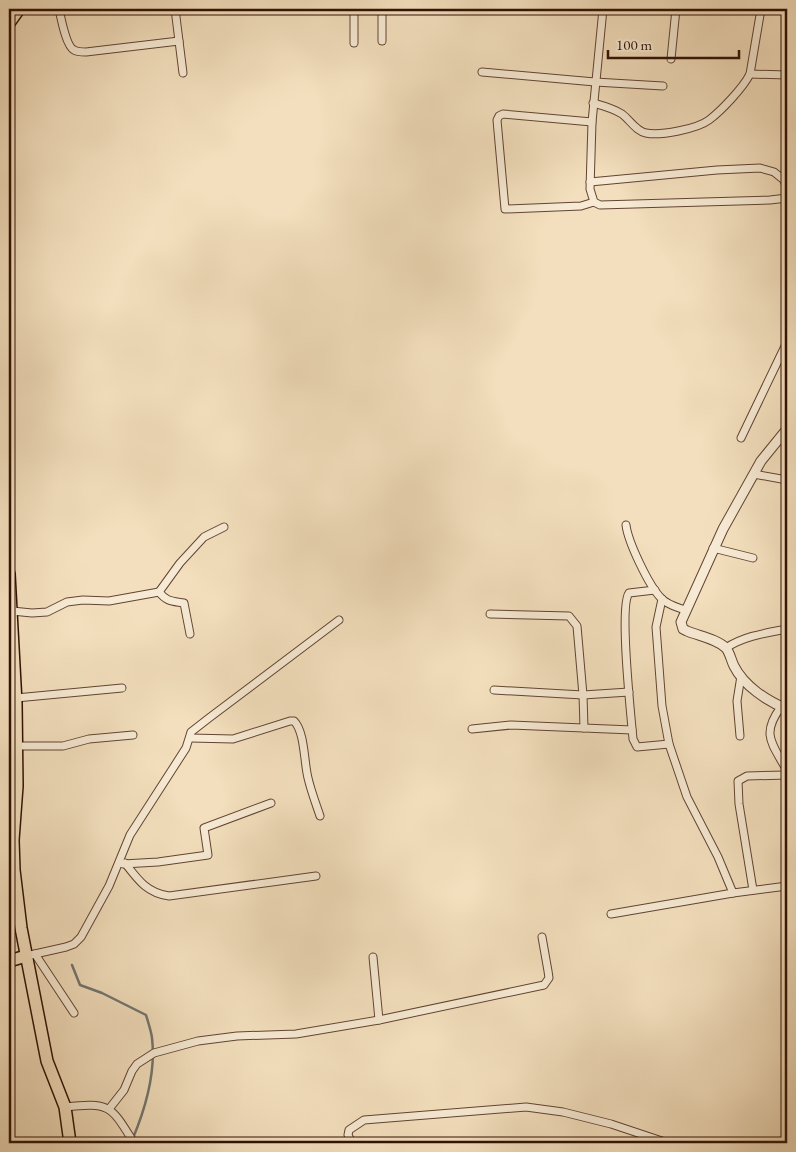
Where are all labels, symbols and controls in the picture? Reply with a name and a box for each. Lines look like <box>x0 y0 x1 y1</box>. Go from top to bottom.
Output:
scale bar <box>608 28 740 60</box>
text: 100 m <box>616 35 653 54</box>

